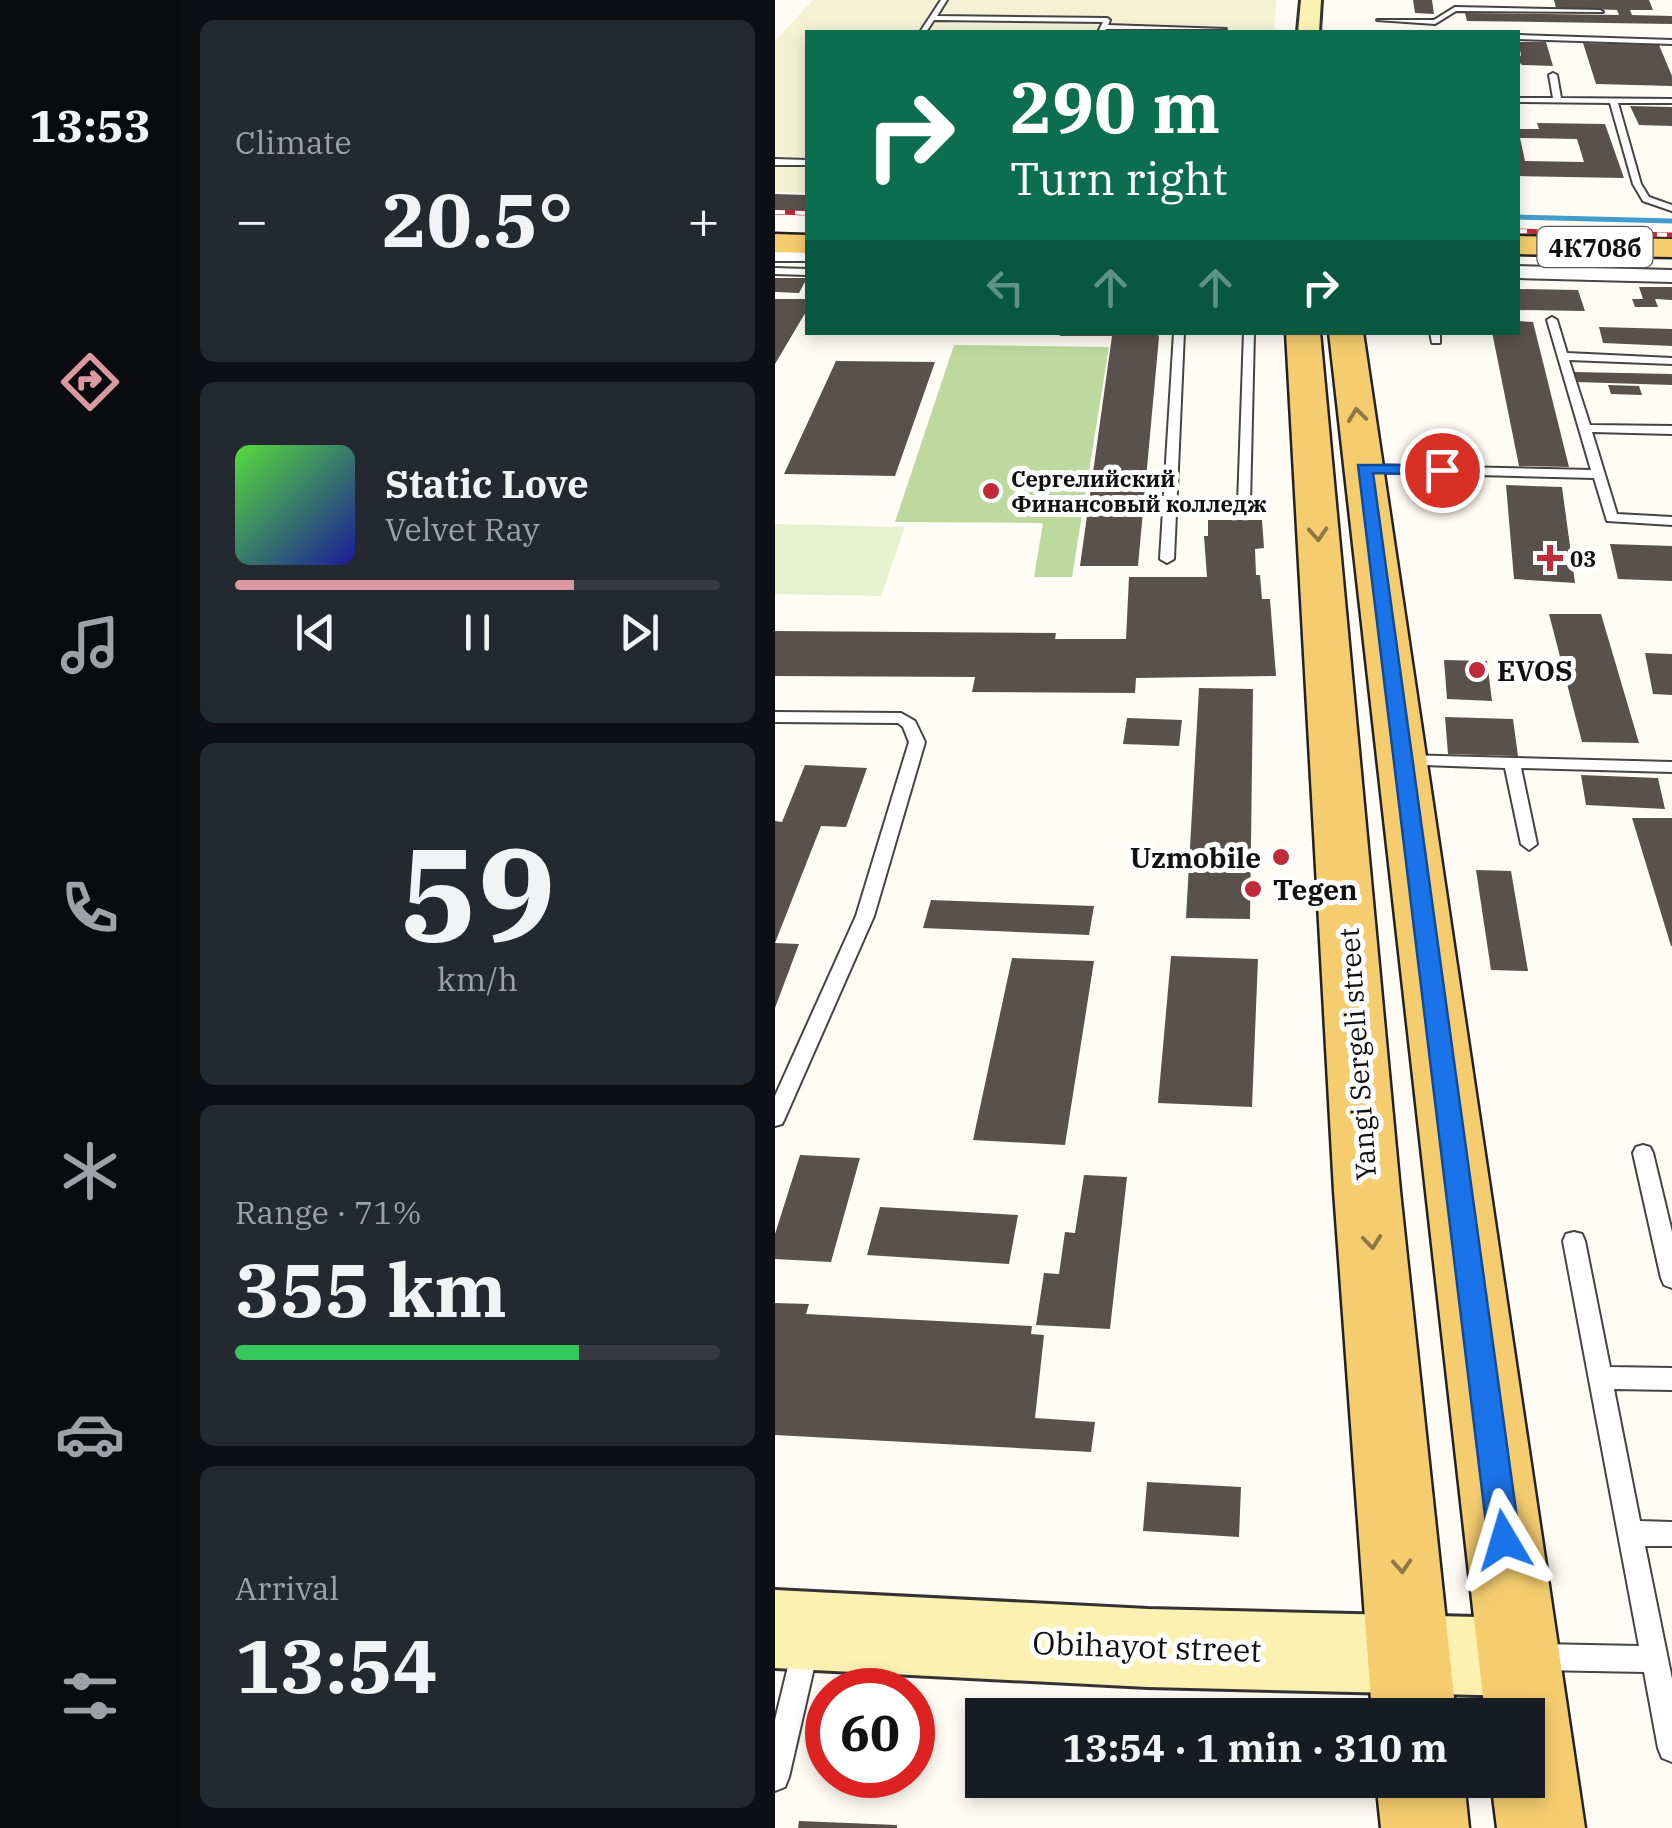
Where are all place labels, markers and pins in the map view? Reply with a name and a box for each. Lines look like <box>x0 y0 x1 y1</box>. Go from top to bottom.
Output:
pin <box>1400 428 1485 513</box>
place label: Сергелийский Финансовый колледж <box>1011 464 1266 518</box>
marker: Сергелийский Финансовый колледж <box>980 480 1002 502</box>
place label: 03 <box>1570 544 1596 573</box>
marker: 03 <box>1539 547 1561 569</box>
place label: EVOS <box>1497 652 1573 689</box>
marker: EVOS <box>1466 659 1488 681</box>
place label: Uzmobile <box>1130 839 1261 876</box>
marker: Uzmobile <box>1270 846 1292 868</box>
place label: Tegen <box>1273 871 1358 908</box>
marker: Tegen <box>1242 878 1264 900</box>

